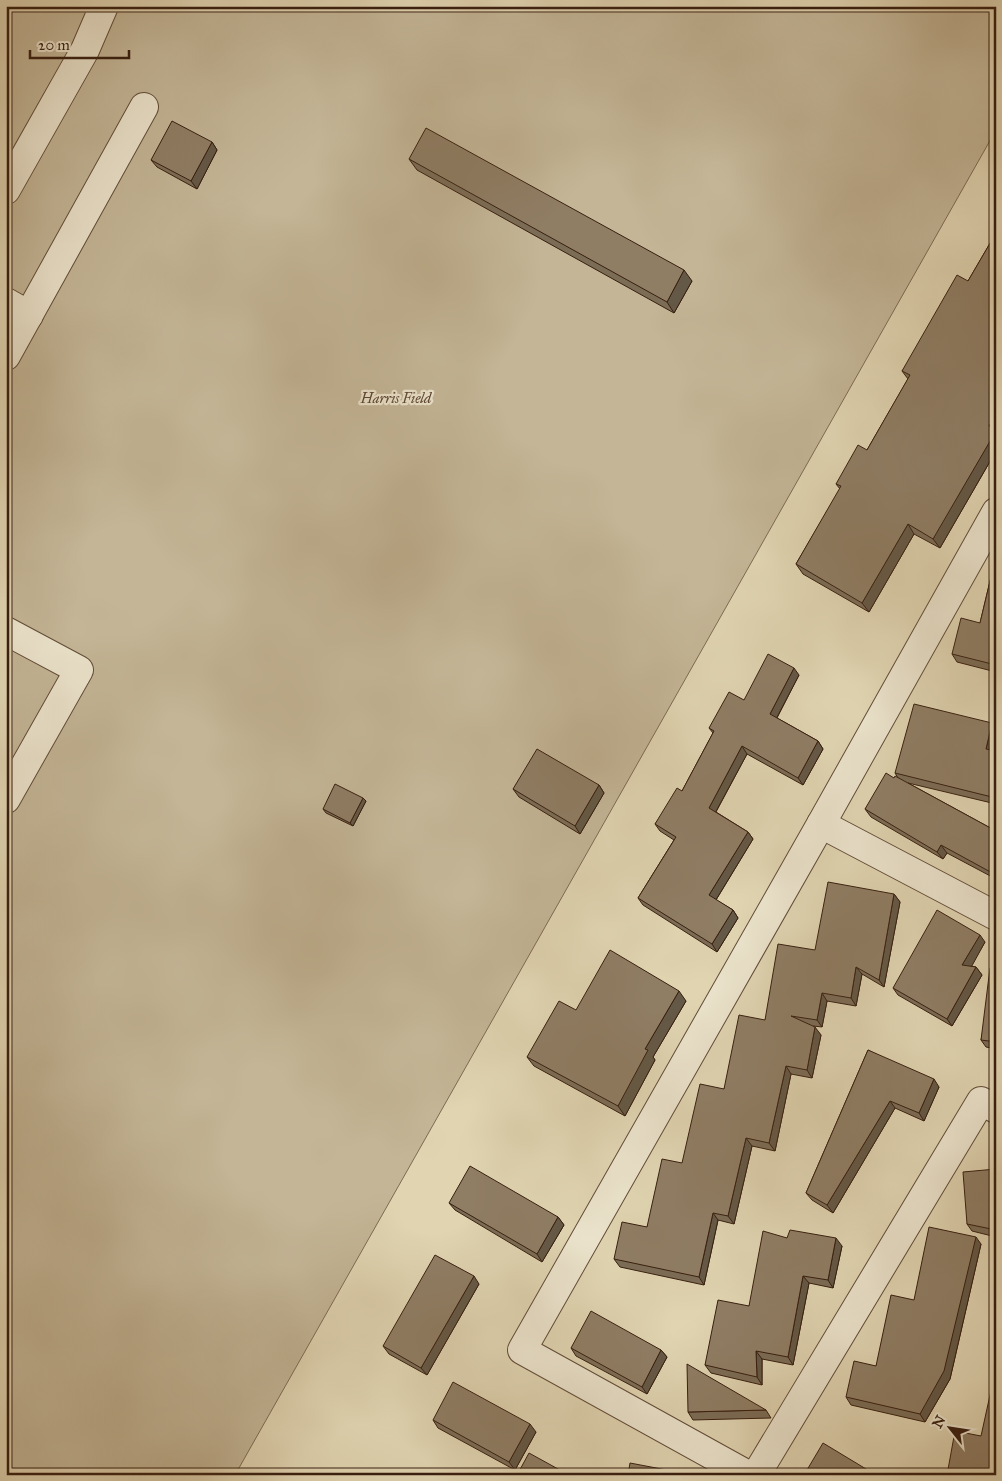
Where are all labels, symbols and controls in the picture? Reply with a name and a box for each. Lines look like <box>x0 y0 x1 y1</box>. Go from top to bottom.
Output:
scale bar <box>30 28 129 60</box>
text: 20 m <box>38 36 70 54</box>
park label: Harris Field <box>360 390 433 407</box>
north arrow <box>924 1404 974 1454</box>
text: N <box>929 1412 950 1431</box>

